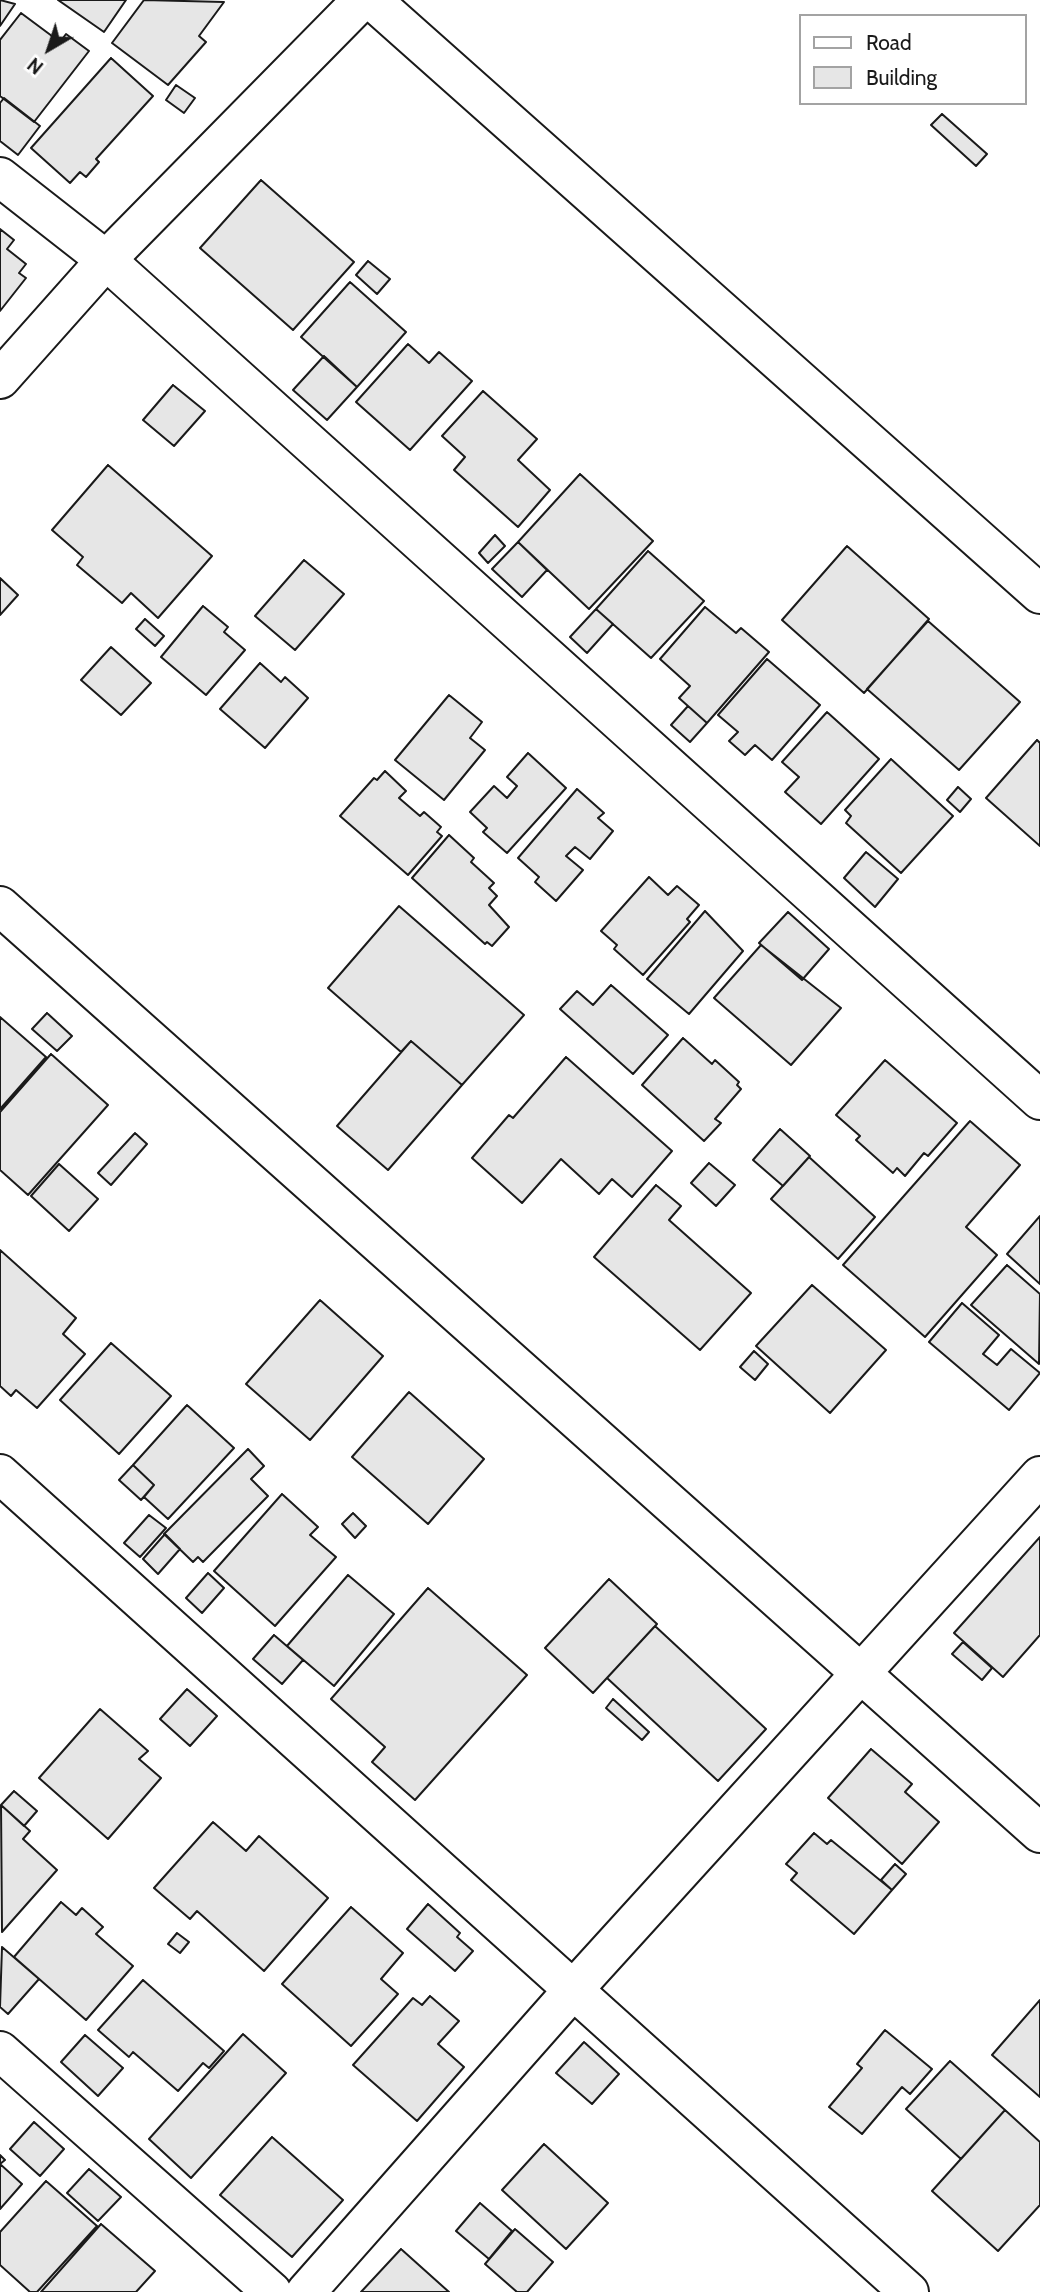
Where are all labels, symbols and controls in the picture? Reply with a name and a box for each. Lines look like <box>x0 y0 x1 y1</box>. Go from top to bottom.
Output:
north arrow <box>14 14 84 84</box>
legend <box>799 14 1026 105</box>
text: Road <box>866 30 912 55</box>
text: N <box>23 53 48 79</box>
text: Building <box>866 65 937 90</box>

